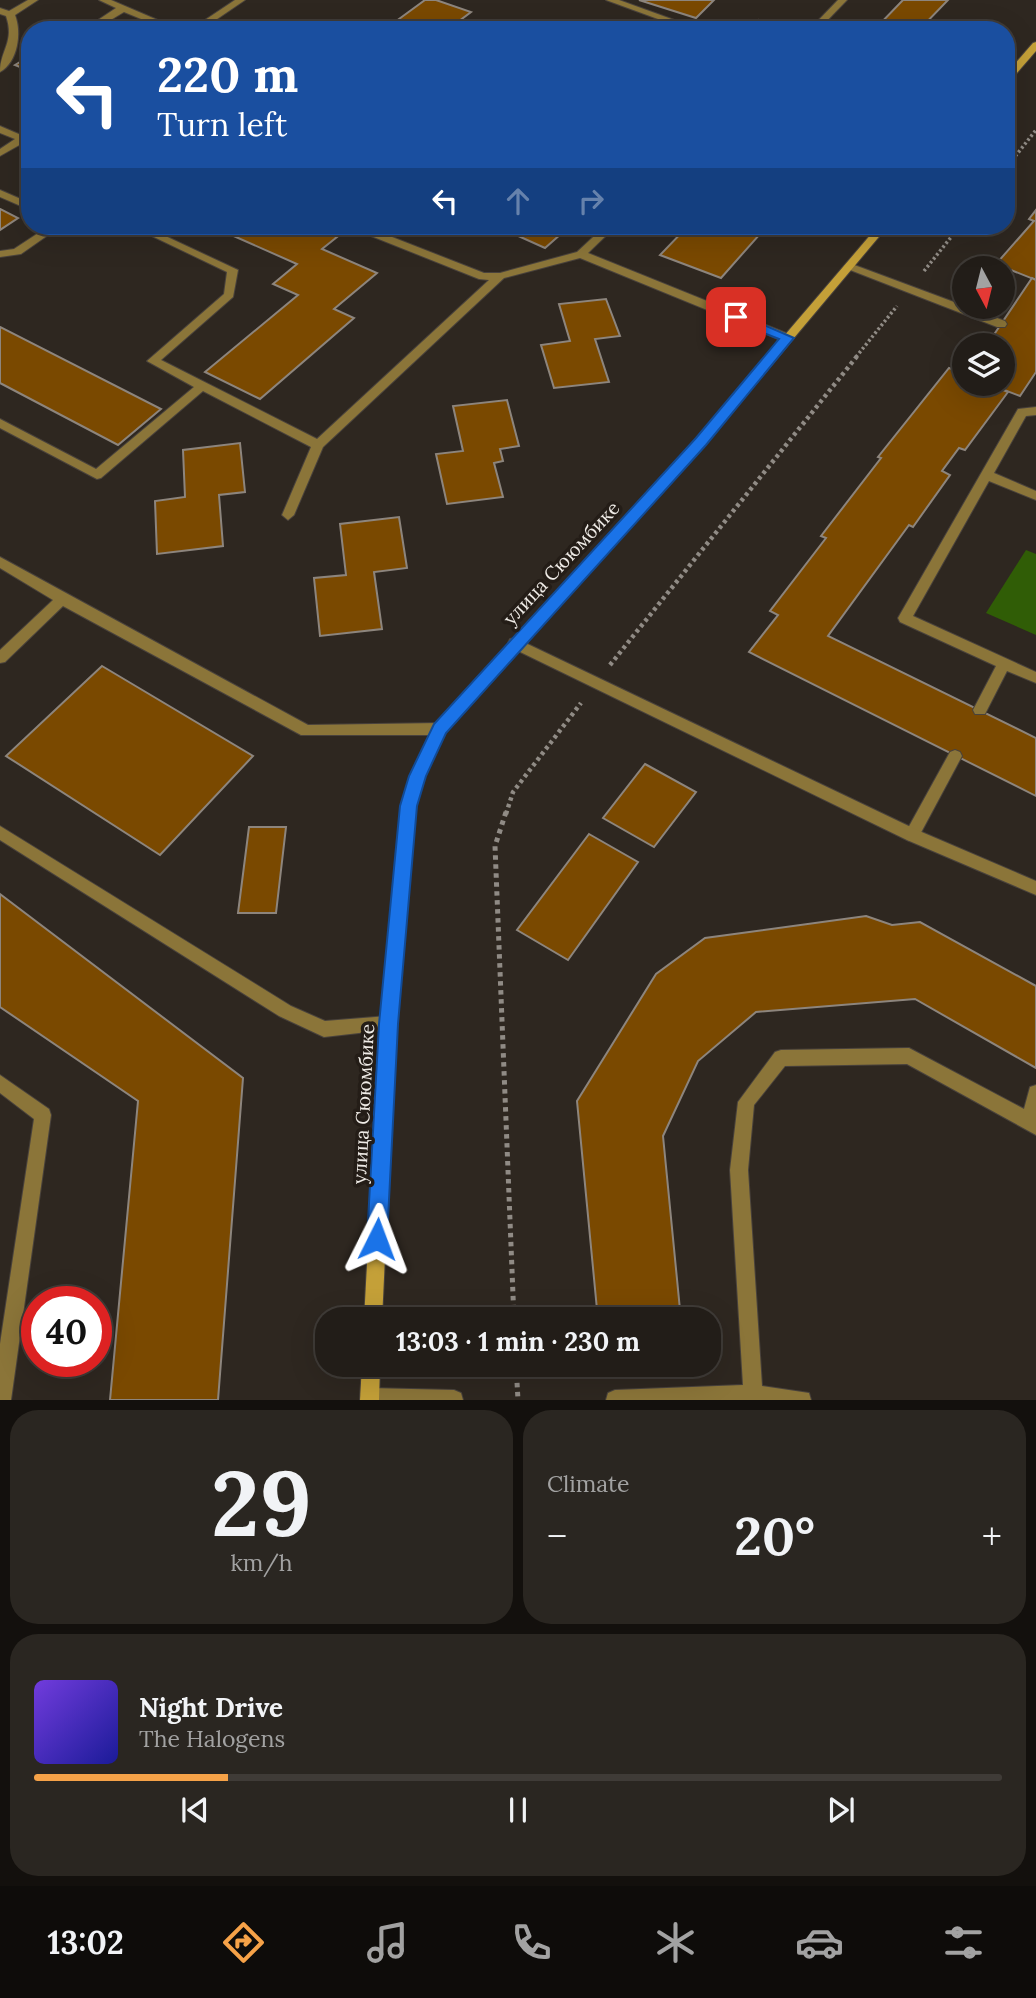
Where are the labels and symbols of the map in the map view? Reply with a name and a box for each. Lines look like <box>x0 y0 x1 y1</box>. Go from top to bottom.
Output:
north arrow <box>952 256 1015 318</box>
pin <box>706 287 766 347</box>
street label: улица Сююмбике <box>497 496 625 630</box>
street label: улица Сююмбике <box>347 1023 379 1185</box>
position arrow <box>340 1202 414 1276</box>
speed limit sign: 40 <box>21 1286 112 1377</box>

